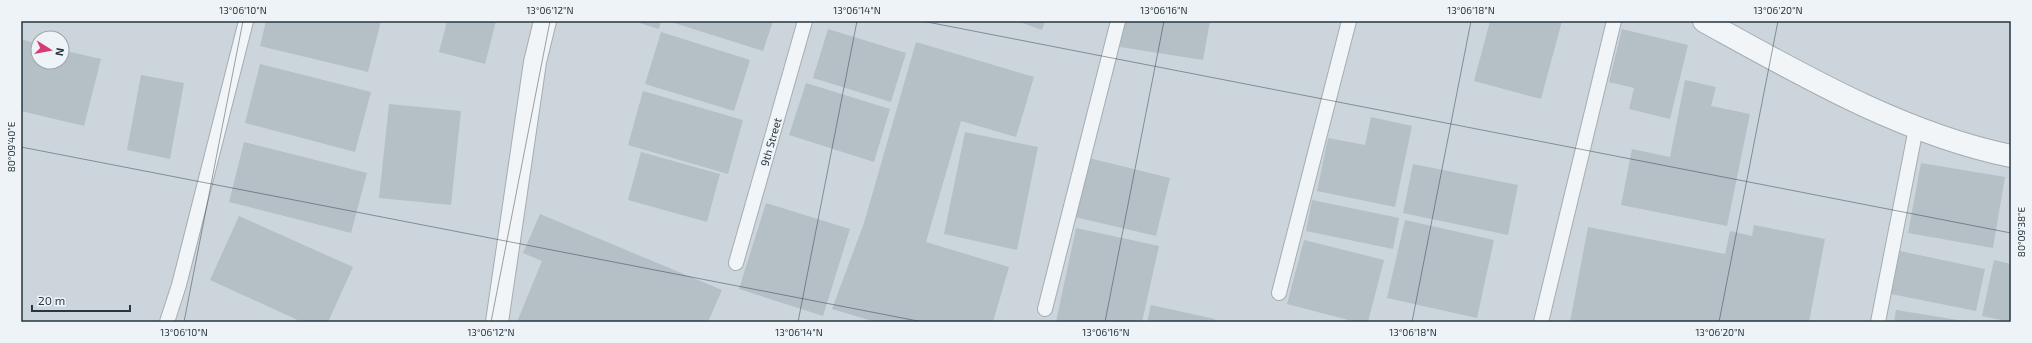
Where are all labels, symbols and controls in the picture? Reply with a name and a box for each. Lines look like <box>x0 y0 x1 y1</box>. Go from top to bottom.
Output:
text: 13°06'10"N <box>219 4 267 16</box>
text: 13°06'12"N <box>526 4 574 16</box>
text: 13°06'14"N <box>833 4 881 16</box>
text: 13°06'16"N <box>1140 4 1188 16</box>
text: 13°06'18"N <box>1447 4 1495 16</box>
text: 13°06'20"N <box>1753 4 1803 16</box>
north arrow <box>30 30 70 70</box>
text: N <box>53 47 67 57</box>
street label: 9th Street <box>757 116 784 168</box>
text: 80°09'40"E <box>5 121 17 172</box>
text: 80°09'38"E <box>2015 206 2027 257</box>
scale bar <box>32 287 130 313</box>
text: 20 m <box>38 293 65 307</box>
text: 13°06'10"N <box>160 326 208 338</box>
text: 13°06'12"N <box>467 326 515 338</box>
text: 13°06'14"N <box>775 326 823 338</box>
text: 13°06'16"N <box>1082 326 1130 338</box>
text: 13°06'18"N <box>1389 326 1437 338</box>
text: 13°06'20"N <box>1695 326 1745 338</box>

